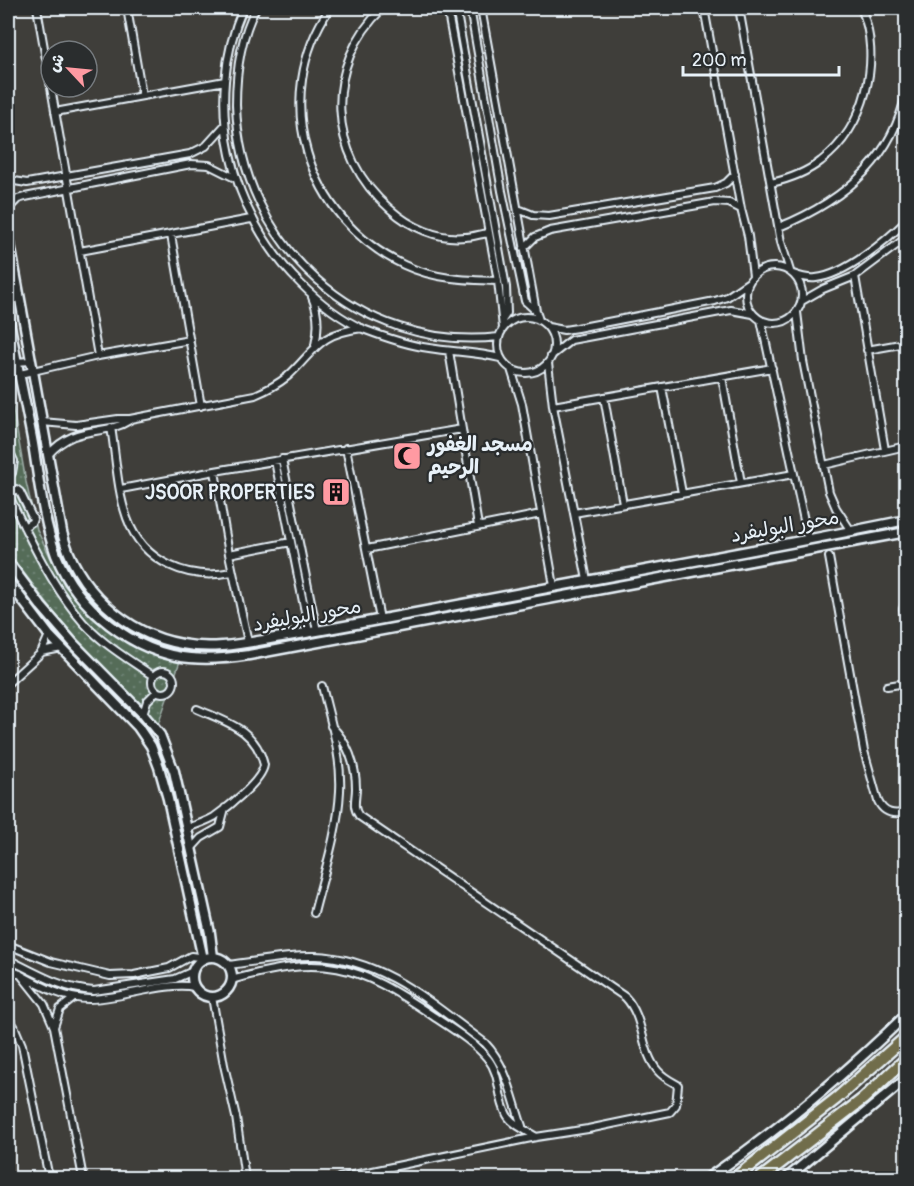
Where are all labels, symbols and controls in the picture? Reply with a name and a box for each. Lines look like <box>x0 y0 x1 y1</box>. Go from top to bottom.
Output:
north arrow <box>39 39 99 99</box>
scale bar <box>683 39 839 77</box>
text: 200 m <box>692 49 747 72</box>
text: ش <box>44 51 69 75</box>
place label: مسجد الغفور الرحيم <box>426 432 533 482</box>
mosque icon: مسجد الغفور الرحيم <box>391 440 423 472</box>
building icon: JSOOR PROPERTIES <box>320 476 352 508</box>
place label: JSOOR PROPERTIES <box>145 480 315 505</box>
street label: محور البوليفرد <box>729 504 841 548</box>
street label: محور البوليفرد <box>251 593 363 637</box>

